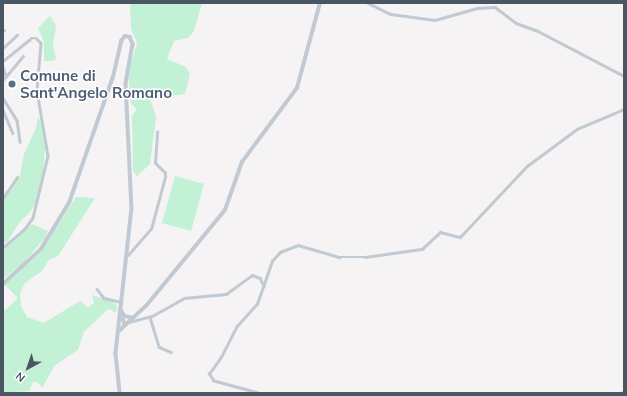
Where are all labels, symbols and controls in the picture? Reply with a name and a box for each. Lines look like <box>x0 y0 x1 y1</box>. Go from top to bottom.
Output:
place label: Comune di Sant'Angelo Romano <box>20 66 172 101</box>
marker: Comune di Sant'Angelo Romano <box>7 79 17 89</box>
north arrow <box>8 348 48 388</box>
text: N <box>13 369 28 385</box>

